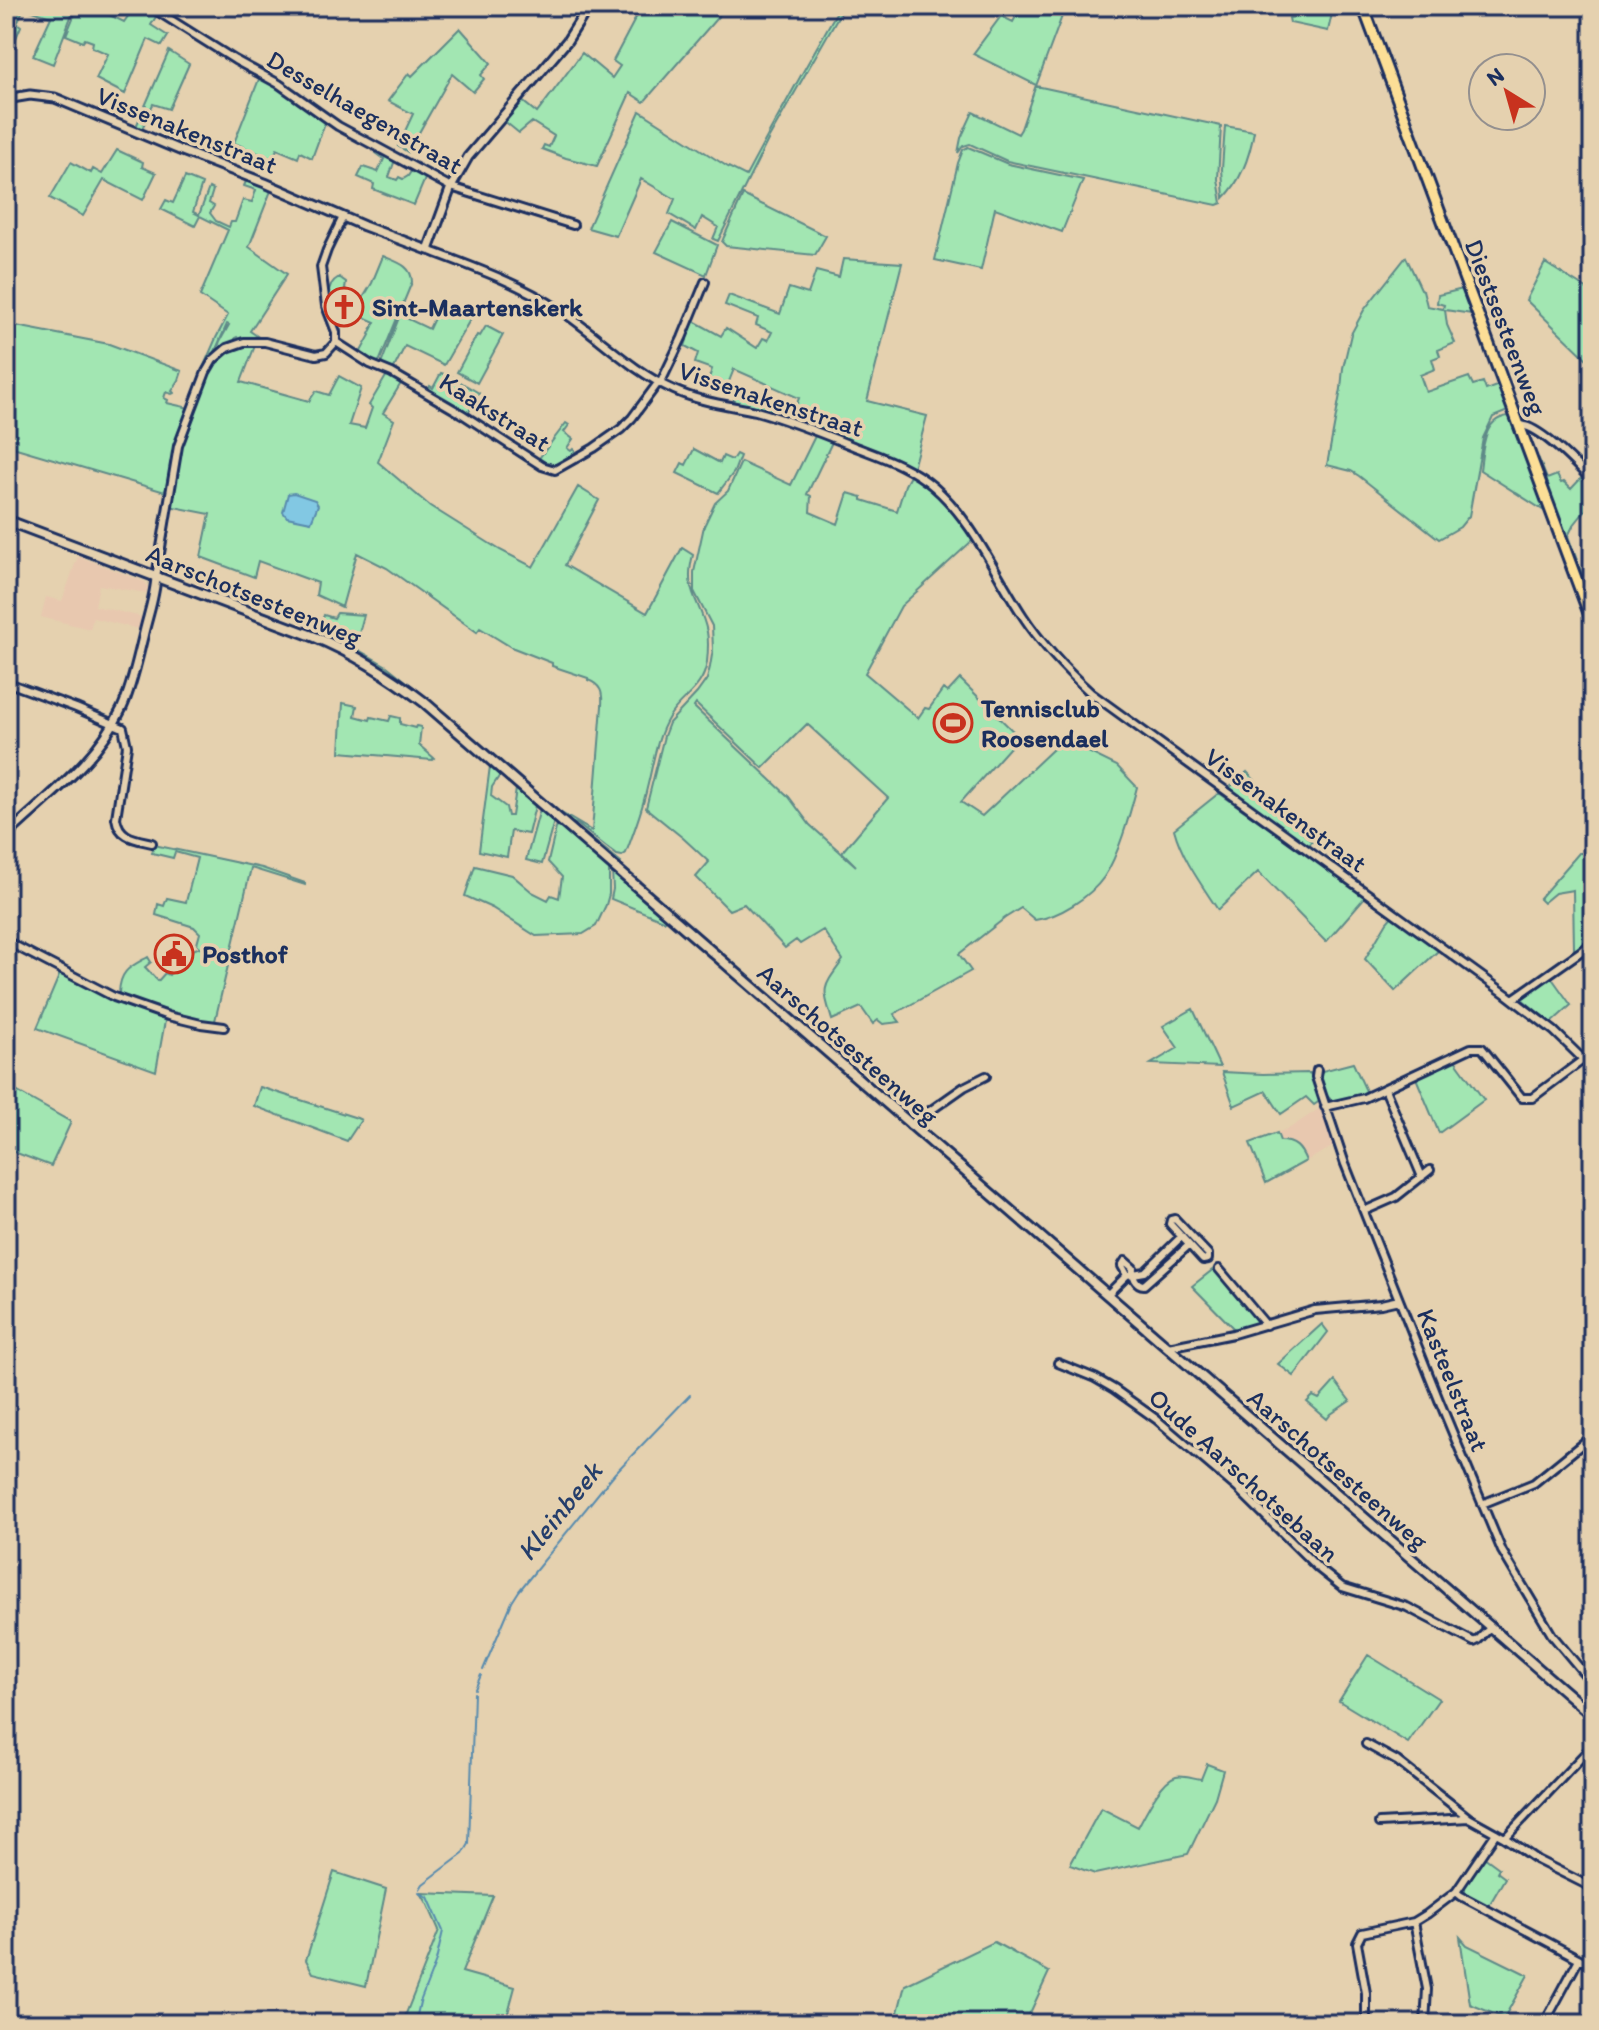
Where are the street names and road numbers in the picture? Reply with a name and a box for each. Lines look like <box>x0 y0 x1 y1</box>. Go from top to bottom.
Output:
street label: Desselhaegenstraat <box>261 43 469 181</box>
street label: Vissenakenstraat <box>92 79 282 181</box>
street label: Diestsesteenweg <box>1458 234 1555 420</box>
street label: Vissenakenstraat <box>675 354 868 444</box>
street label: Kaakstraat <box>434 365 557 459</box>
street label: Aarschotsesteenweg <box>142 537 367 653</box>
street label: Vissenakenstraat <box>1199 740 1373 880</box>
street label: Aarschotsesteenweg <box>751 957 946 1132</box>
street label: Kasteelstraat <box>1410 1304 1496 1456</box>
street label: Oude Aarschotsebaan <box>1142 1381 1346 1569</box>
street label: Aarschotsesteenweg <box>1241 1382 1436 1557</box>

